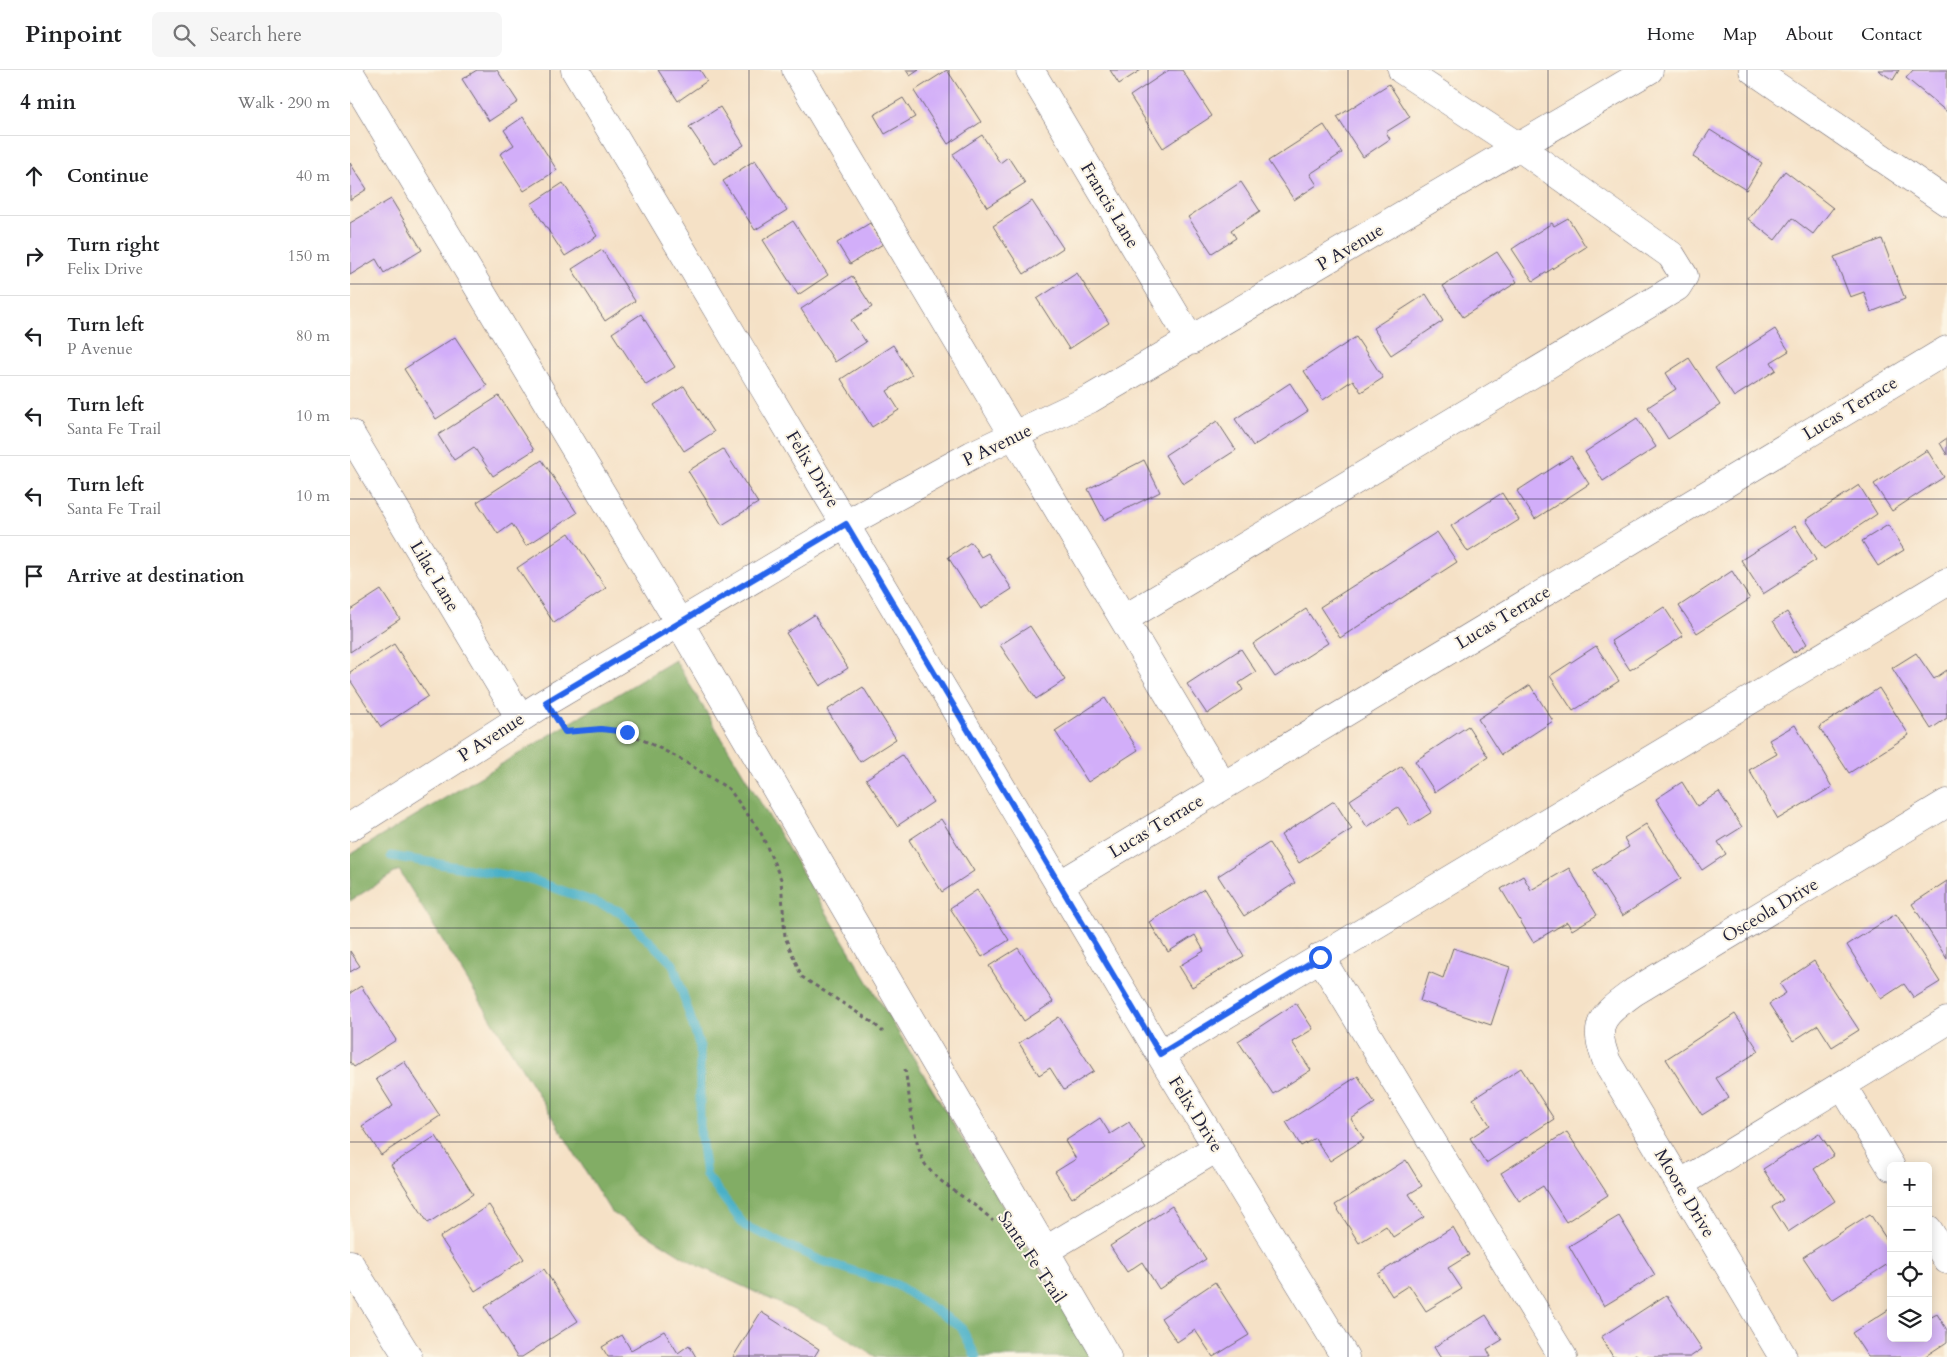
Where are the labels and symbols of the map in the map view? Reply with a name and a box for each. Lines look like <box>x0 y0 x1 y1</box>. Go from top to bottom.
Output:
street label: Francis Lane <box>1074 158 1145 253</box>
street label: P Avenue <box>1312 218 1388 277</box>
street label: Lucas Terrace <box>1798 370 1902 447</box>
street label: P Avenue <box>959 418 1036 473</box>
street label: Felix Drive <box>780 426 845 512</box>
street label: Lilac Lane <box>404 536 465 616</box>
street label: Lucas Terrace <box>1451 579 1555 656</box>
street label: P Avenue <box>453 707 529 768</box>
route end <box>616 721 639 744</box>
street label: Lucas Terrace <box>1104 788 1208 865</box>
street label: Osceola Drive <box>1717 872 1823 949</box>
route start <box>1309 946 1332 969</box>
street label: Felix Drive <box>1162 1071 1229 1157</box>
street label: Moore Drive <box>1648 1144 1721 1242</box>
street label: Santa Fe Trail <box>992 1206 1072 1308</box>

